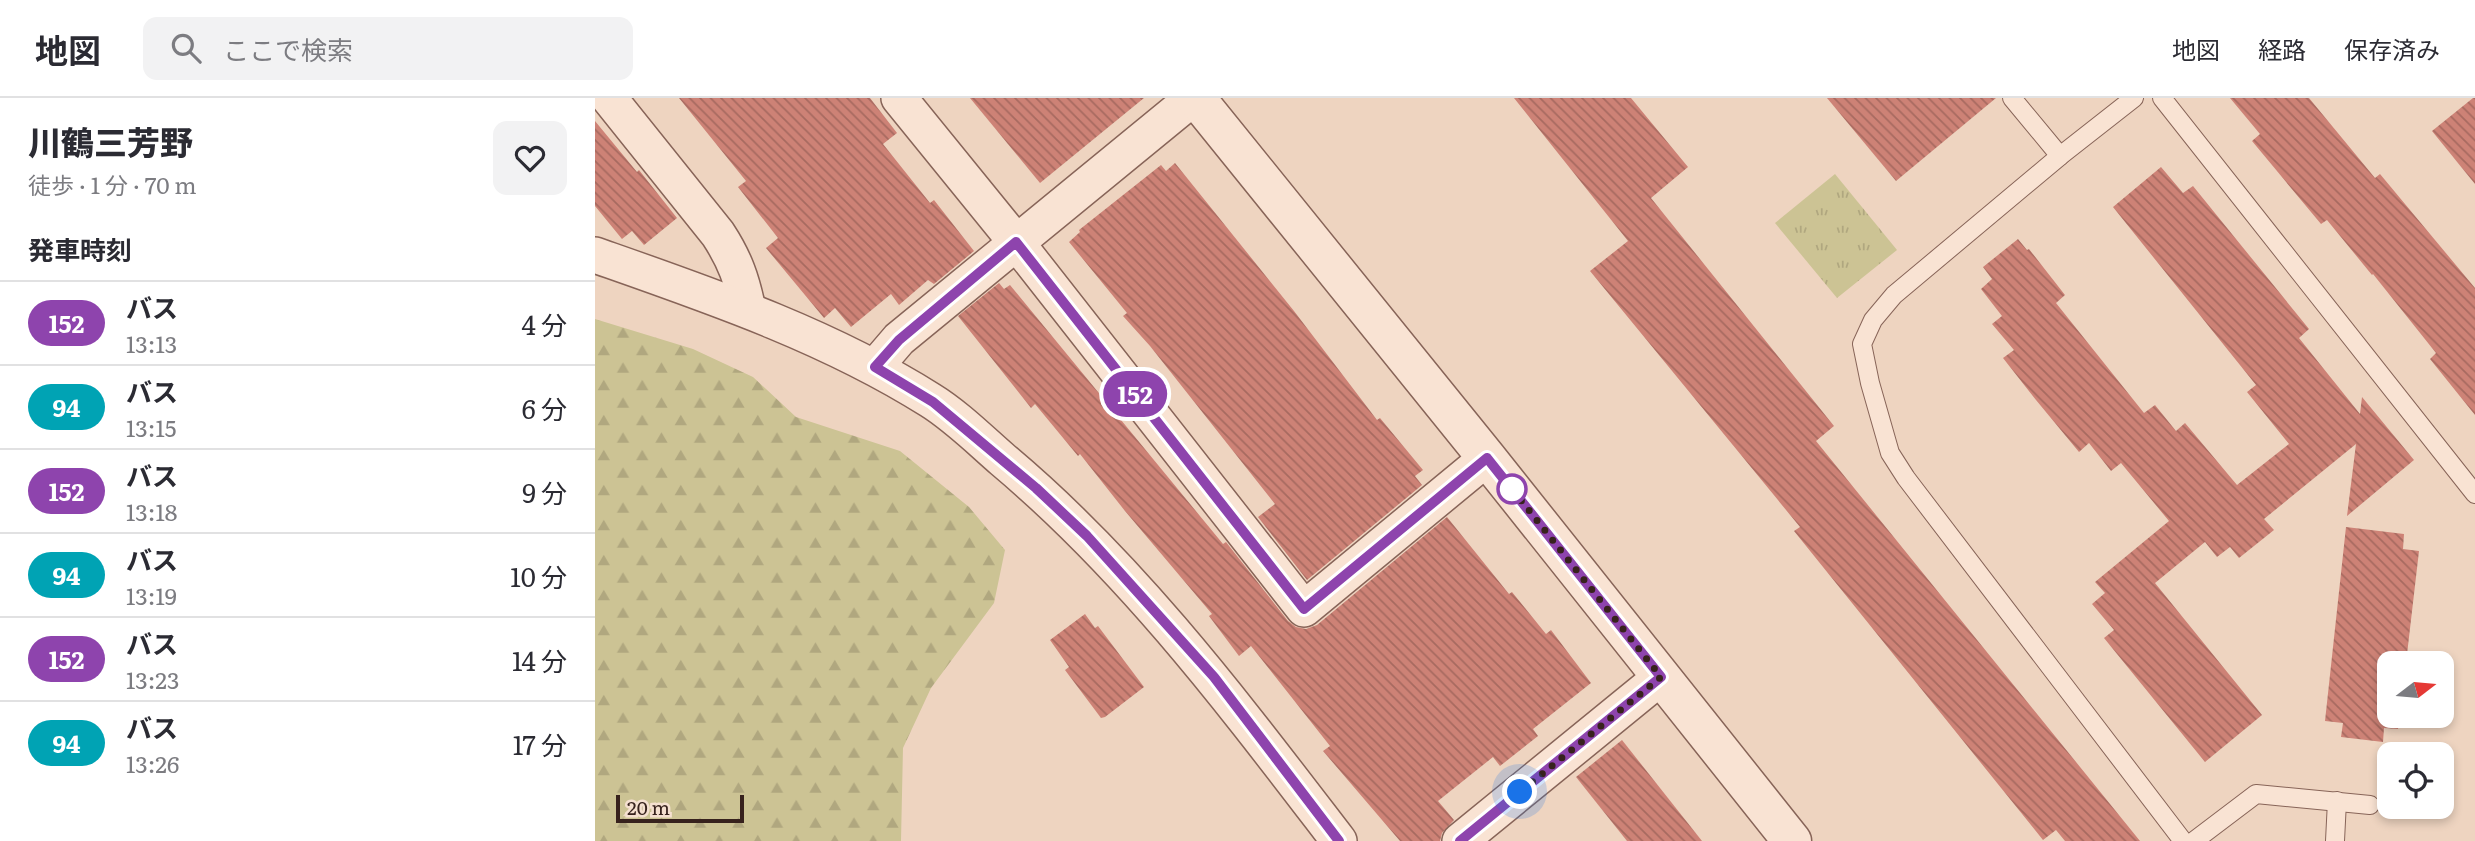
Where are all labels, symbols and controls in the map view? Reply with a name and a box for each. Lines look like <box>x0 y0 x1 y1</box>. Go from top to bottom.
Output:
search box <box>143 17 633 80</box>
text: 地図 <box>35 24 101 73</box>
icon: search <box>167 29 205 67</box>
text: ここで検索 <box>223 29 353 68</box>
text: 地図 <box>2172 31 2220 66</box>
text: 経路 <box>2258 31 2306 66</box>
text: 保存済み <box>2344 31 2440 66</box>
text: 川鶴三芳野 <box>28 116 193 165</box>
button: heart <box>493 121 567 195</box>
text: 徒歩 · 1 分 · 70 m <box>28 167 197 201</box>
text: 発車時刻 <box>28 229 132 268</box>
text: バス <box>126 287 178 326</box>
text: 4 分 <box>521 304 567 343</box>
text: 152 <box>49 305 84 340</box>
text: 13:13 <box>126 326 177 360</box>
text: バス <box>126 371 178 410</box>
line badge: 152 <box>1095 371 1175 417</box>
text: 152 <box>1117 376 1153 411</box>
text: 6 分 <box>522 388 567 427</box>
text: 94 <box>52 389 81 424</box>
text: 13:15 <box>126 410 177 444</box>
text: バス <box>126 455 178 494</box>
text: 9 分 <box>522 472 567 511</box>
text: 152 <box>49 473 84 508</box>
unlabelled marker <box>1497 474 1527 504</box>
text: 13:18 <box>126 494 178 528</box>
text: バス <box>126 539 178 578</box>
text: 10 分 <box>510 556 567 595</box>
text: 94 <box>52 557 81 592</box>
text: 13:19 <box>126 578 177 612</box>
text: バス <box>126 623 178 662</box>
text: 14 分 <box>512 640 567 679</box>
text: 152 <box>49 641 84 676</box>
north arrow <box>2377 651 2453 728</box>
map controls <box>2377 651 2454 819</box>
text: 13:23 <box>126 662 179 696</box>
text: バス <box>126 707 178 746</box>
text: 17 分 <box>513 724 567 763</box>
text: 94 <box>52 725 81 760</box>
button: locate <box>2377 742 2454 819</box>
text: 13:26 <box>126 746 179 780</box>
your location <box>1502 774 1537 809</box>
scale bar <box>616 792 744 824</box>
text: 20 m <box>627 793 670 821</box>

